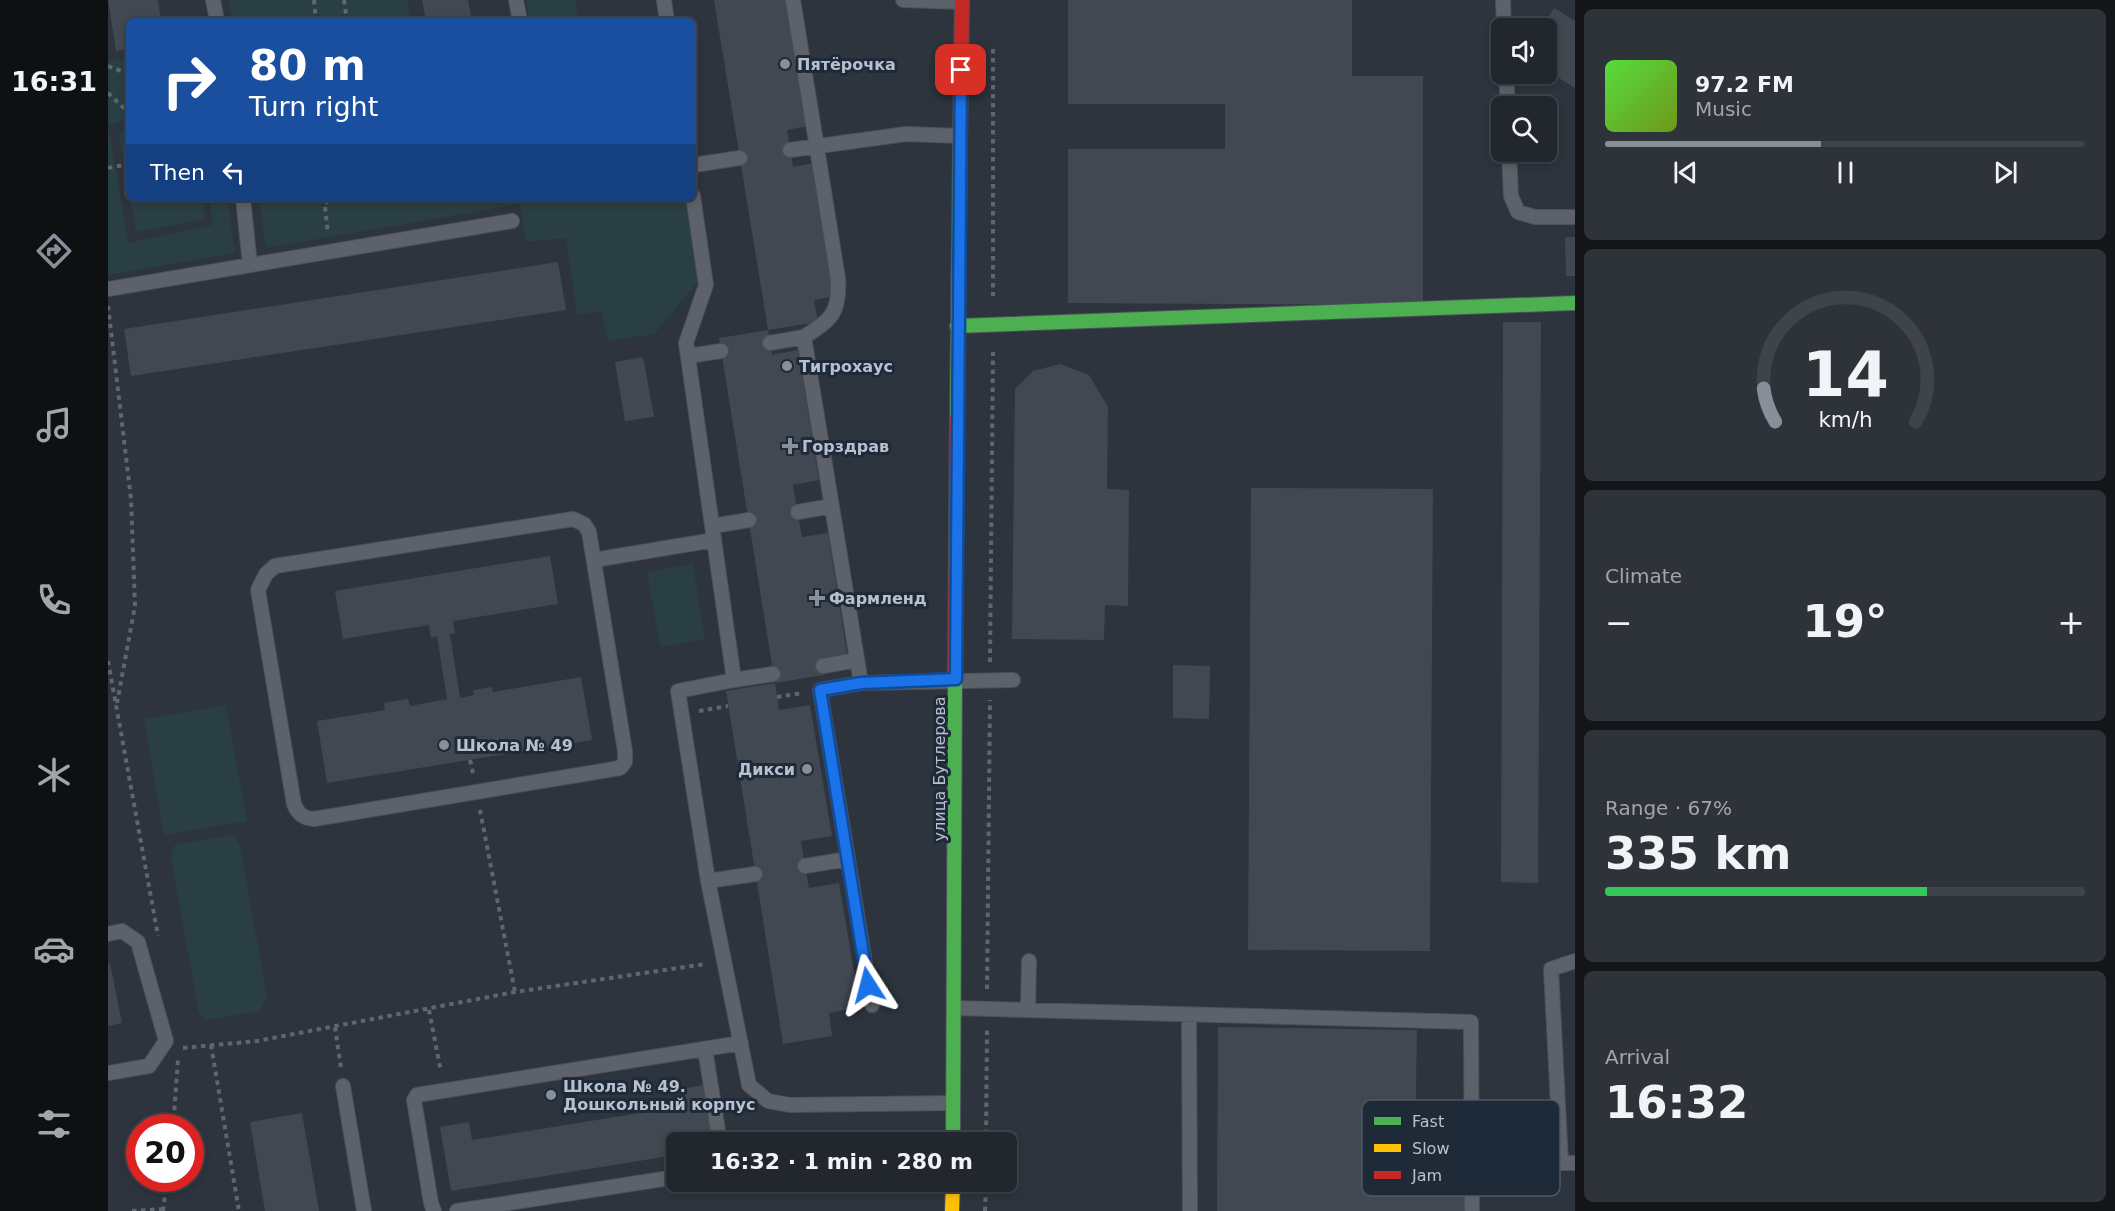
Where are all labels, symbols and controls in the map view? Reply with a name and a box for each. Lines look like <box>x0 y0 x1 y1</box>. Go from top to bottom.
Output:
map controls <box>1491 18 1557 162</box>
button: sound <box>1491 18 1557 84</box>
text: 80 m <box>249 41 366 90</box>
icon: right <box>150 42 228 120</box>
pin <box>935 44 986 95</box>
icon: arrive <box>944 53 977 86</box>
place label: Пятёрочка <box>797 55 896 74</box>
marker: Пятёрочка <box>778 57 792 71</box>
text: 16:31 <box>11 66 97 97</box>
text: 97.2 FM <box>1695 72 1794 97</box>
text: Turn right <box>249 91 378 122</box>
button: search <box>1491 96 1557 162</box>
text: Music <box>1695 97 1752 121</box>
icon: left <box>217 156 250 189</box>
icon: previous <box>1669 156 1702 189</box>
icon: pause <box>1829 156 1862 189</box>
icon: next <box>1989 156 2022 189</box>
text: Then <box>150 160 205 185</box>
icon: directions <box>33 230 75 272</box>
text: 14 <box>1802 338 1888 411</box>
place label: Тигрохаус <box>799 357 893 376</box>
marker: Тигрохаус <box>780 359 794 373</box>
icon: music <box>33 404 75 446</box>
text: km/h <box>1818 408 1872 433</box>
place label: Горздрав <box>802 437 889 456</box>
marker: Горздрав <box>783 439 797 453</box>
text: Climate <box>1605 564 1682 588</box>
icon: phone <box>33 579 75 621</box>
place label: Фармленд <box>829 589 927 608</box>
marker: Фармленд <box>810 591 824 605</box>
text: 19° <box>1802 595 1888 648</box>
text: − <box>1605 603 1633 642</box>
text: + <box>2057 603 2085 642</box>
street label: улица Бутлерова <box>930 697 949 841</box>
place label: Школа № 49 <box>456 736 573 755</box>
marker: Школа № 49 <box>437 738 451 752</box>
icon: climate <box>33 754 75 796</box>
place label: Дикси <box>738 760 795 779</box>
marker: Дикси <box>800 762 814 776</box>
text: Range · 67% <box>1605 796 1732 820</box>
text: 335 km <box>1605 827 1791 880</box>
icon: car <box>33 928 75 970</box>
position arrow <box>836 953 900 1017</box>
text: Arrival <box>1605 1045 1670 1069</box>
text: 16:32 <box>1605 1076 1748 1129</box>
place label: Школа № 49. Дошкольный корпус <box>563 1077 756 1114</box>
marker: Школа № 49. Дошкольный корпус <box>544 1088 558 1102</box>
legend <box>1362 1100 1560 1196</box>
icon: filters <box>33 1103 75 1145</box>
text: Fast <box>1412 1112 1444 1131</box>
speed limit sign: 20 <box>126 1114 204 1192</box>
text: Slow <box>1412 1139 1449 1158</box>
text: 16:32 · 1 min · 280 m <box>710 1149 973 1174</box>
text: Jam <box>1411 1166 1442 1185</box>

